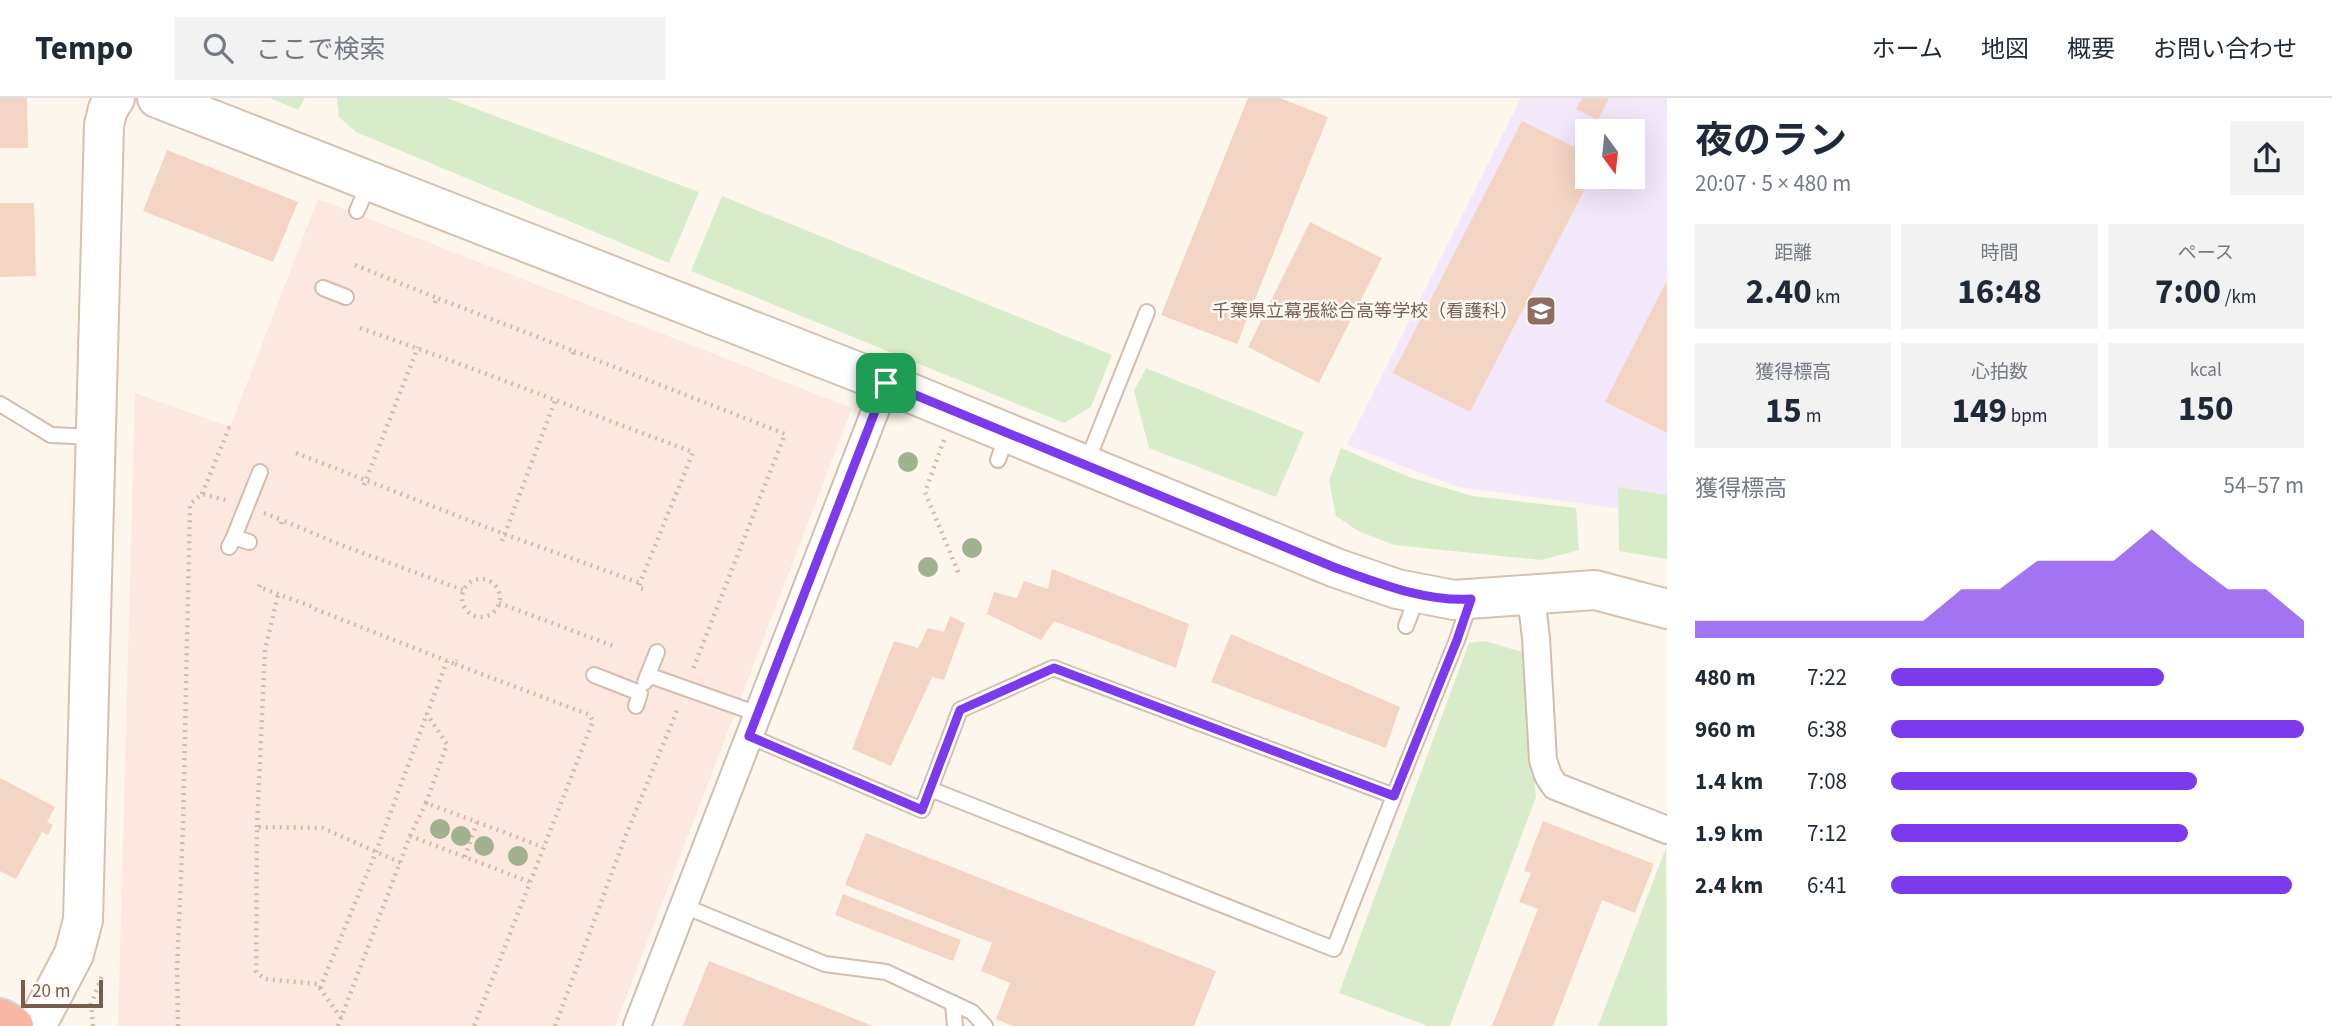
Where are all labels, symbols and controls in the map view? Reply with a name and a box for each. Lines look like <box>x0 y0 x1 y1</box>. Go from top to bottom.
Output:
search box <box>175 17 665 80</box>
text: Tempo <box>35 25 133 72</box>
icon: search <box>199 29 237 67</box>
text: ここで検索 <box>255 31 385 68</box>
text: ホーム <box>1872 32 1943 67</box>
text: 地図 <box>1981 32 2029 67</box>
text: 概要 <box>2067 32 2115 67</box>
text: お問い合わせ <box>2153 32 2297 67</box>
text: 夜のラン <box>1695 114 1847 168</box>
north arrow <box>1575 119 1645 189</box>
map controls <box>1575 119 1645 189</box>
button: share <box>2230 121 2304 195</box>
text: 20:07 · 5 × 480 m <box>1695 167 1851 200</box>
text: 距離 <box>1774 240 1812 267</box>
text: 時間 <box>1980 240 2019 267</box>
text: ペース <box>2178 240 2234 267</box>
text: 2.40 <box>1746 267 1812 317</box>
text: 16:48 <box>1957 267 2042 317</box>
text: 7:00 <box>2155 267 2221 317</box>
text: km <box>1812 284 1841 311</box>
text: /km <box>2221 284 2257 311</box>
school or university icon: 千葉県立幕張総合高等学校（看護科） <box>1524 294 1558 328</box>
place label: 千葉県立幕張総合高等学校（看護科） <box>1212 299 1518 324</box>
pin <box>856 353 916 413</box>
text: kcal <box>2190 357 2222 384</box>
text: 獲得標高 <box>1755 359 1831 386</box>
text: 心拍数 <box>1971 359 2028 386</box>
icon: arrive <box>867 364 905 402</box>
text: 150 <box>2178 384 2234 434</box>
text: 15 <box>1765 386 1802 436</box>
text: 149 <box>1951 386 2007 436</box>
text: m <box>1802 403 1821 430</box>
text: bpm <box>2007 403 2048 430</box>
text: 54–57 m <box>2224 469 2304 502</box>
text: 獲得標高 <box>1695 472 1787 505</box>
text: 480 m <box>1695 661 1756 694</box>
text: 7:22 <box>1807 661 1847 694</box>
text: 960 m <box>1695 713 1756 746</box>
text: 6:38 <box>1807 713 1847 746</box>
text: 1.4 km <box>1695 765 1763 798</box>
text: 7:08 <box>1807 765 1847 798</box>
text: 1.9 km <box>1695 817 1763 850</box>
text: 7:12 <box>1807 817 1847 850</box>
text: 2.4 km <box>1695 869 1763 902</box>
text: 6:41 <box>1807 869 1847 902</box>
scale bar <box>21 977 103 1009</box>
text: 20 m <box>32 978 70 1005</box>

